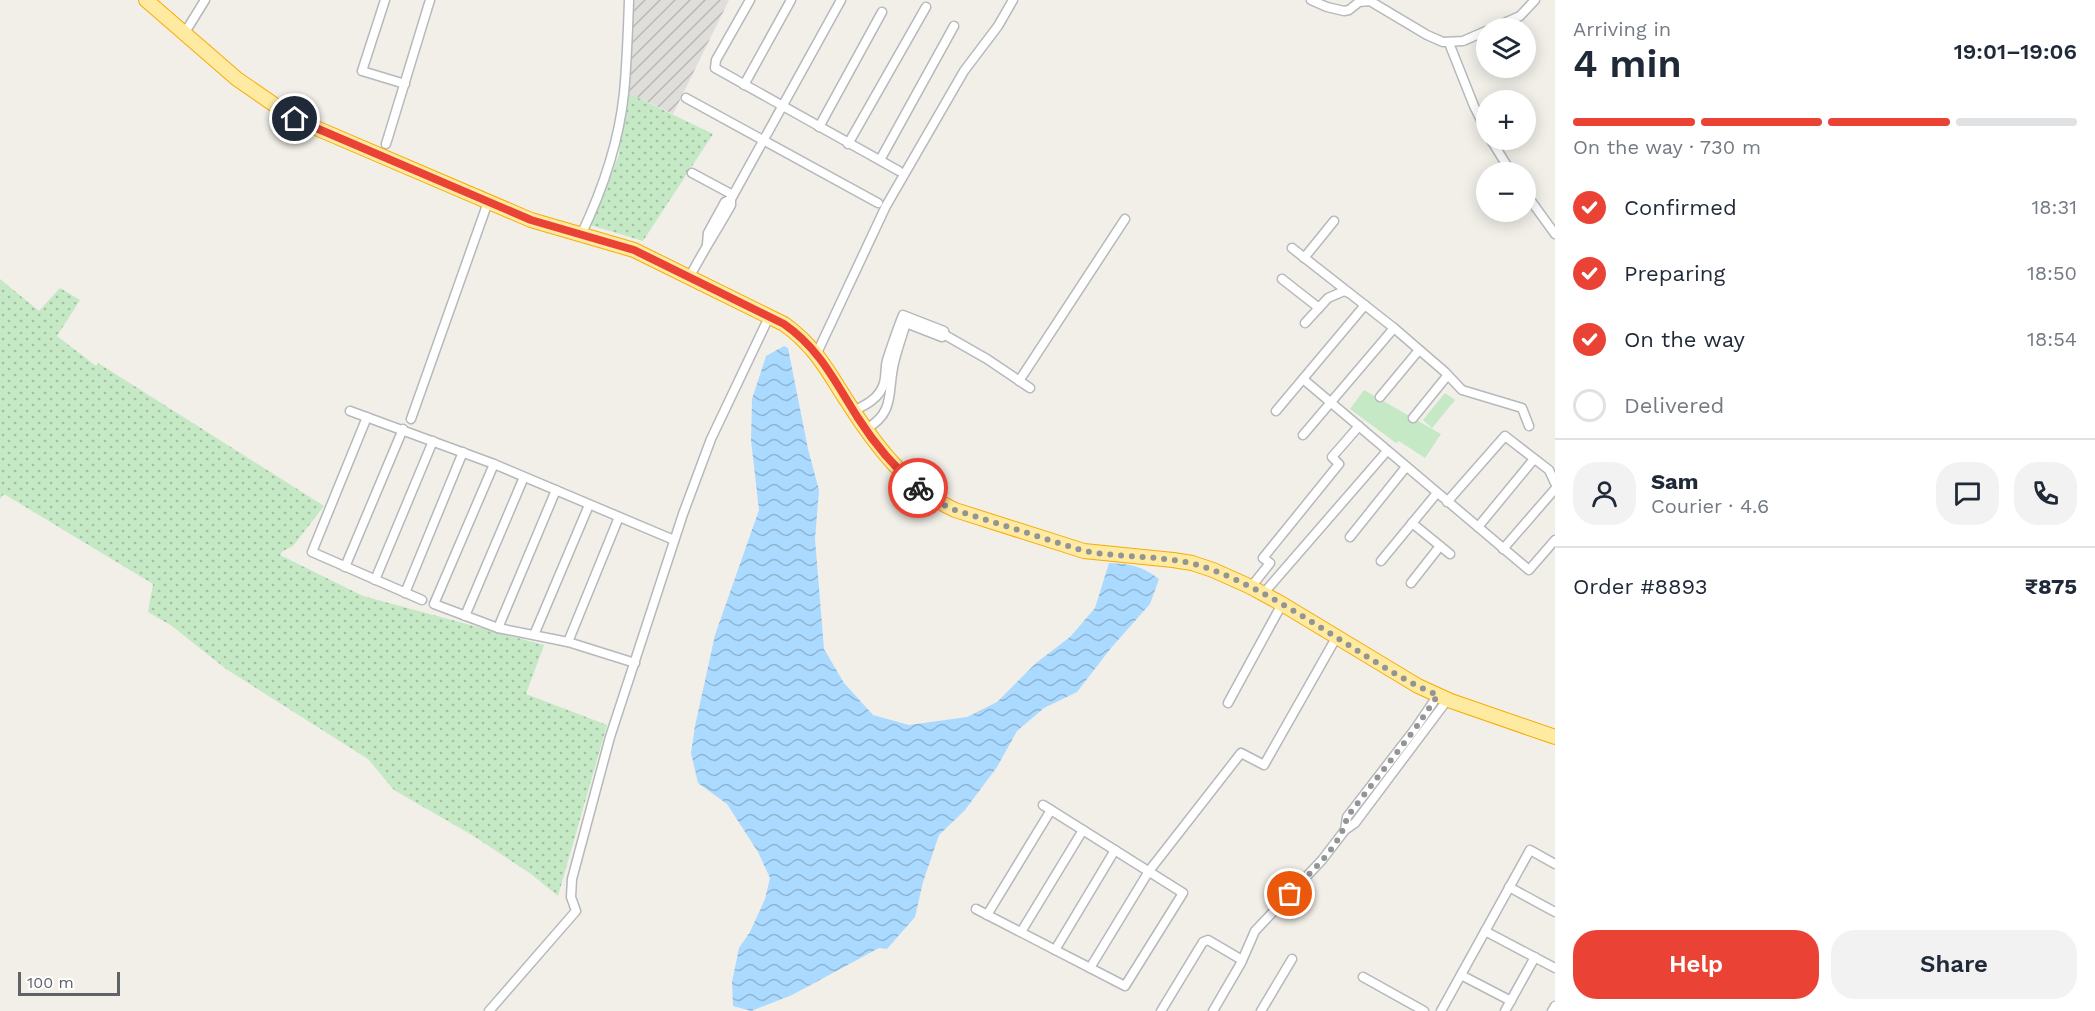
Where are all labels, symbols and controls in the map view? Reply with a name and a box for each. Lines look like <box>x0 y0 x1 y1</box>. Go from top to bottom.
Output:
text: Arriving in <box>1573 17 1671 41</box>
map controls <box>1476 18 1536 222</box>
button: layers <box>1476 18 1536 78</box>
text: 19:01–19:06 <box>1954 39 2077 64</box>
text: 4 min <box>1573 41 1682 86</box>
button: + <box>1476 90 1536 150</box>
pin <box>269 93 320 144</box>
icon: home <box>278 102 311 135</box>
text: On the way · 730 m <box>1573 135 1761 159</box>
button: − <box>1476 162 1536 222</box>
icon: check <box>1573 191 1606 224</box>
text: Confirmed <box>1624 195 1737 220</box>
text: 18:31 <box>2032 195 2077 219</box>
icon: check <box>1573 257 1606 290</box>
text: Preparing <box>1624 261 1725 286</box>
text: 18:50 <box>2027 261 2077 285</box>
icon: check <box>1573 323 1606 356</box>
text: On the way <box>1624 327 1745 352</box>
text: 18:54 <box>2027 327 2077 351</box>
text: Delivered <box>1624 393 1724 418</box>
courier <box>888 458 948 518</box>
button: person <box>1573 462 1636 525</box>
button: chat <box>1936 462 1999 525</box>
button: phone <box>2014 462 2077 525</box>
text: Sam <box>1651 469 1699 494</box>
icon: bike <box>902 472 935 505</box>
text: Courier · 4.6 <box>1651 494 1769 518</box>
text: Order #8893 <box>1573 574 1708 599</box>
text: ₹875 <box>2025 574 2077 599</box>
pin <box>1264 868 1315 919</box>
icon: bag <box>1273 877 1306 910</box>
button: Help <box>1573 930 1819 999</box>
button: Share <box>1831 930 2077 999</box>
scale bar <box>18 969 120 996</box>
text: 100 m <box>27 973 74 992</box>

